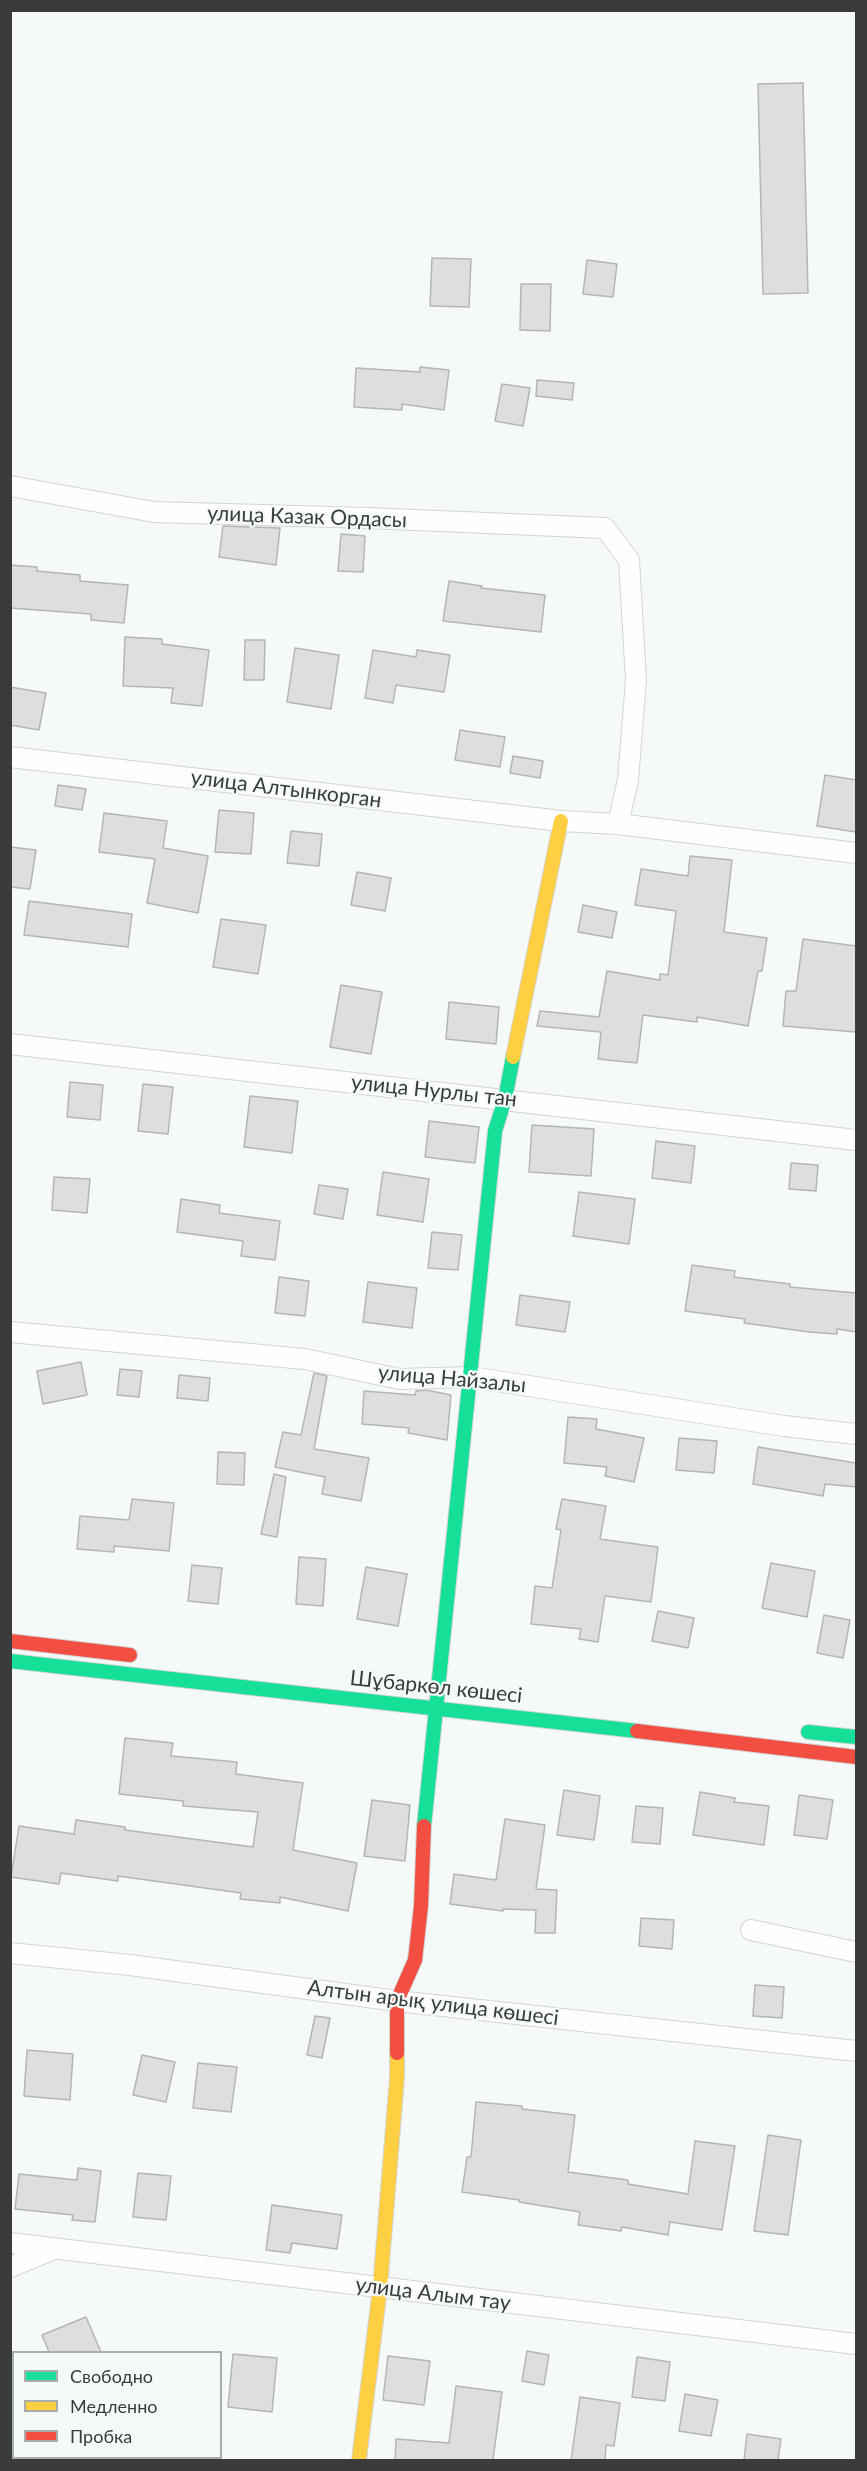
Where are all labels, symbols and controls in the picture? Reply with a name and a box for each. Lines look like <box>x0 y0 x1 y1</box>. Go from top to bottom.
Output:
street label: улица Казак Ордасы <box>207 501 407 533</box>
street label: улица Алтынкорган <box>189 765 383 813</box>
street label: улица Нурлы тан <box>350 1070 518 1112</box>
street label: улица Найзалы <box>377 1360 527 1398</box>
street label: Шұбаркөл көшесі <box>349 1665 523 1709</box>
street label: Алтын арық улица көшесі <box>306 1975 560 2031</box>
street label: улица Алым тау <box>354 2272 512 2316</box>
legend <box>12 2351 222 2459</box>
text: Свободно <box>70 2365 153 2387</box>
text: Медленно <box>70 2395 158 2417</box>
text: Пробка <box>70 2425 132 2447</box>

